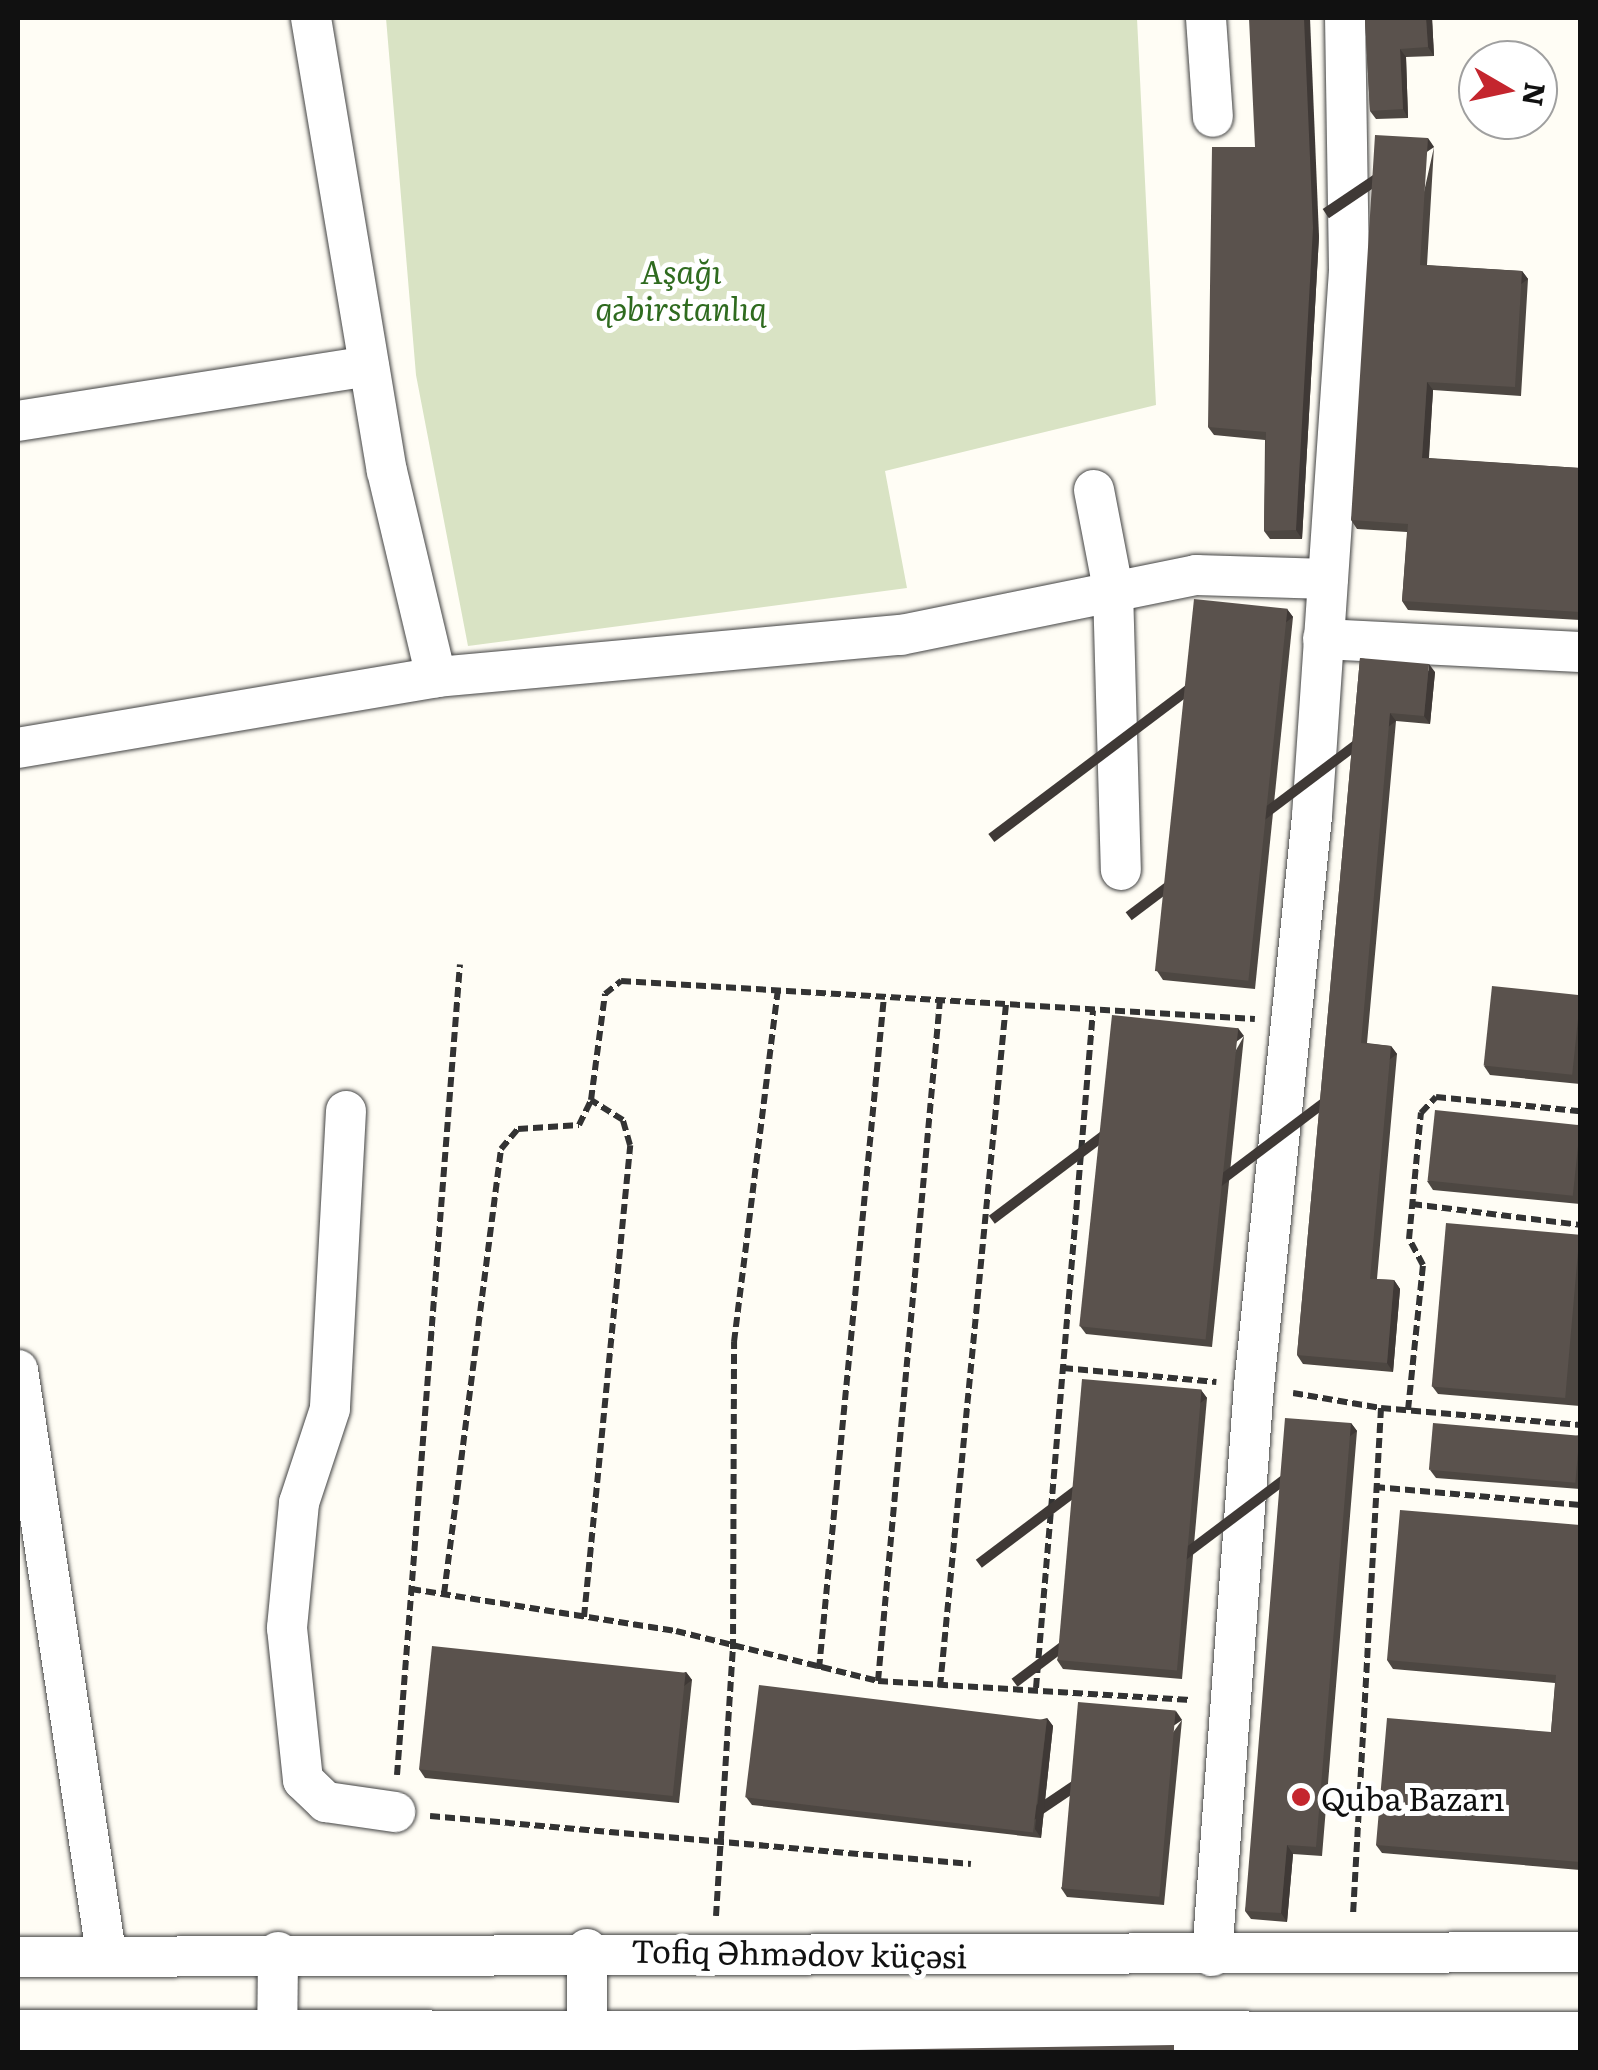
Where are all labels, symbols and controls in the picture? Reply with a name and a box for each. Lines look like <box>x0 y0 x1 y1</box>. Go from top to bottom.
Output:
north arrow <box>1458 40 1558 140</box>
text: N <box>1513 79 1558 109</box>
park label: Aşağı qəbirstanlıq <box>595 252 767 327</box>
place label: Quba Bazarı <box>1321 1778 1505 1816</box>
marker: Quba Bazarı <box>1290 1786 1312 1808</box>
street label: Tofiq Əhmədov küçəsi <box>631 1930 967 1974</box>

